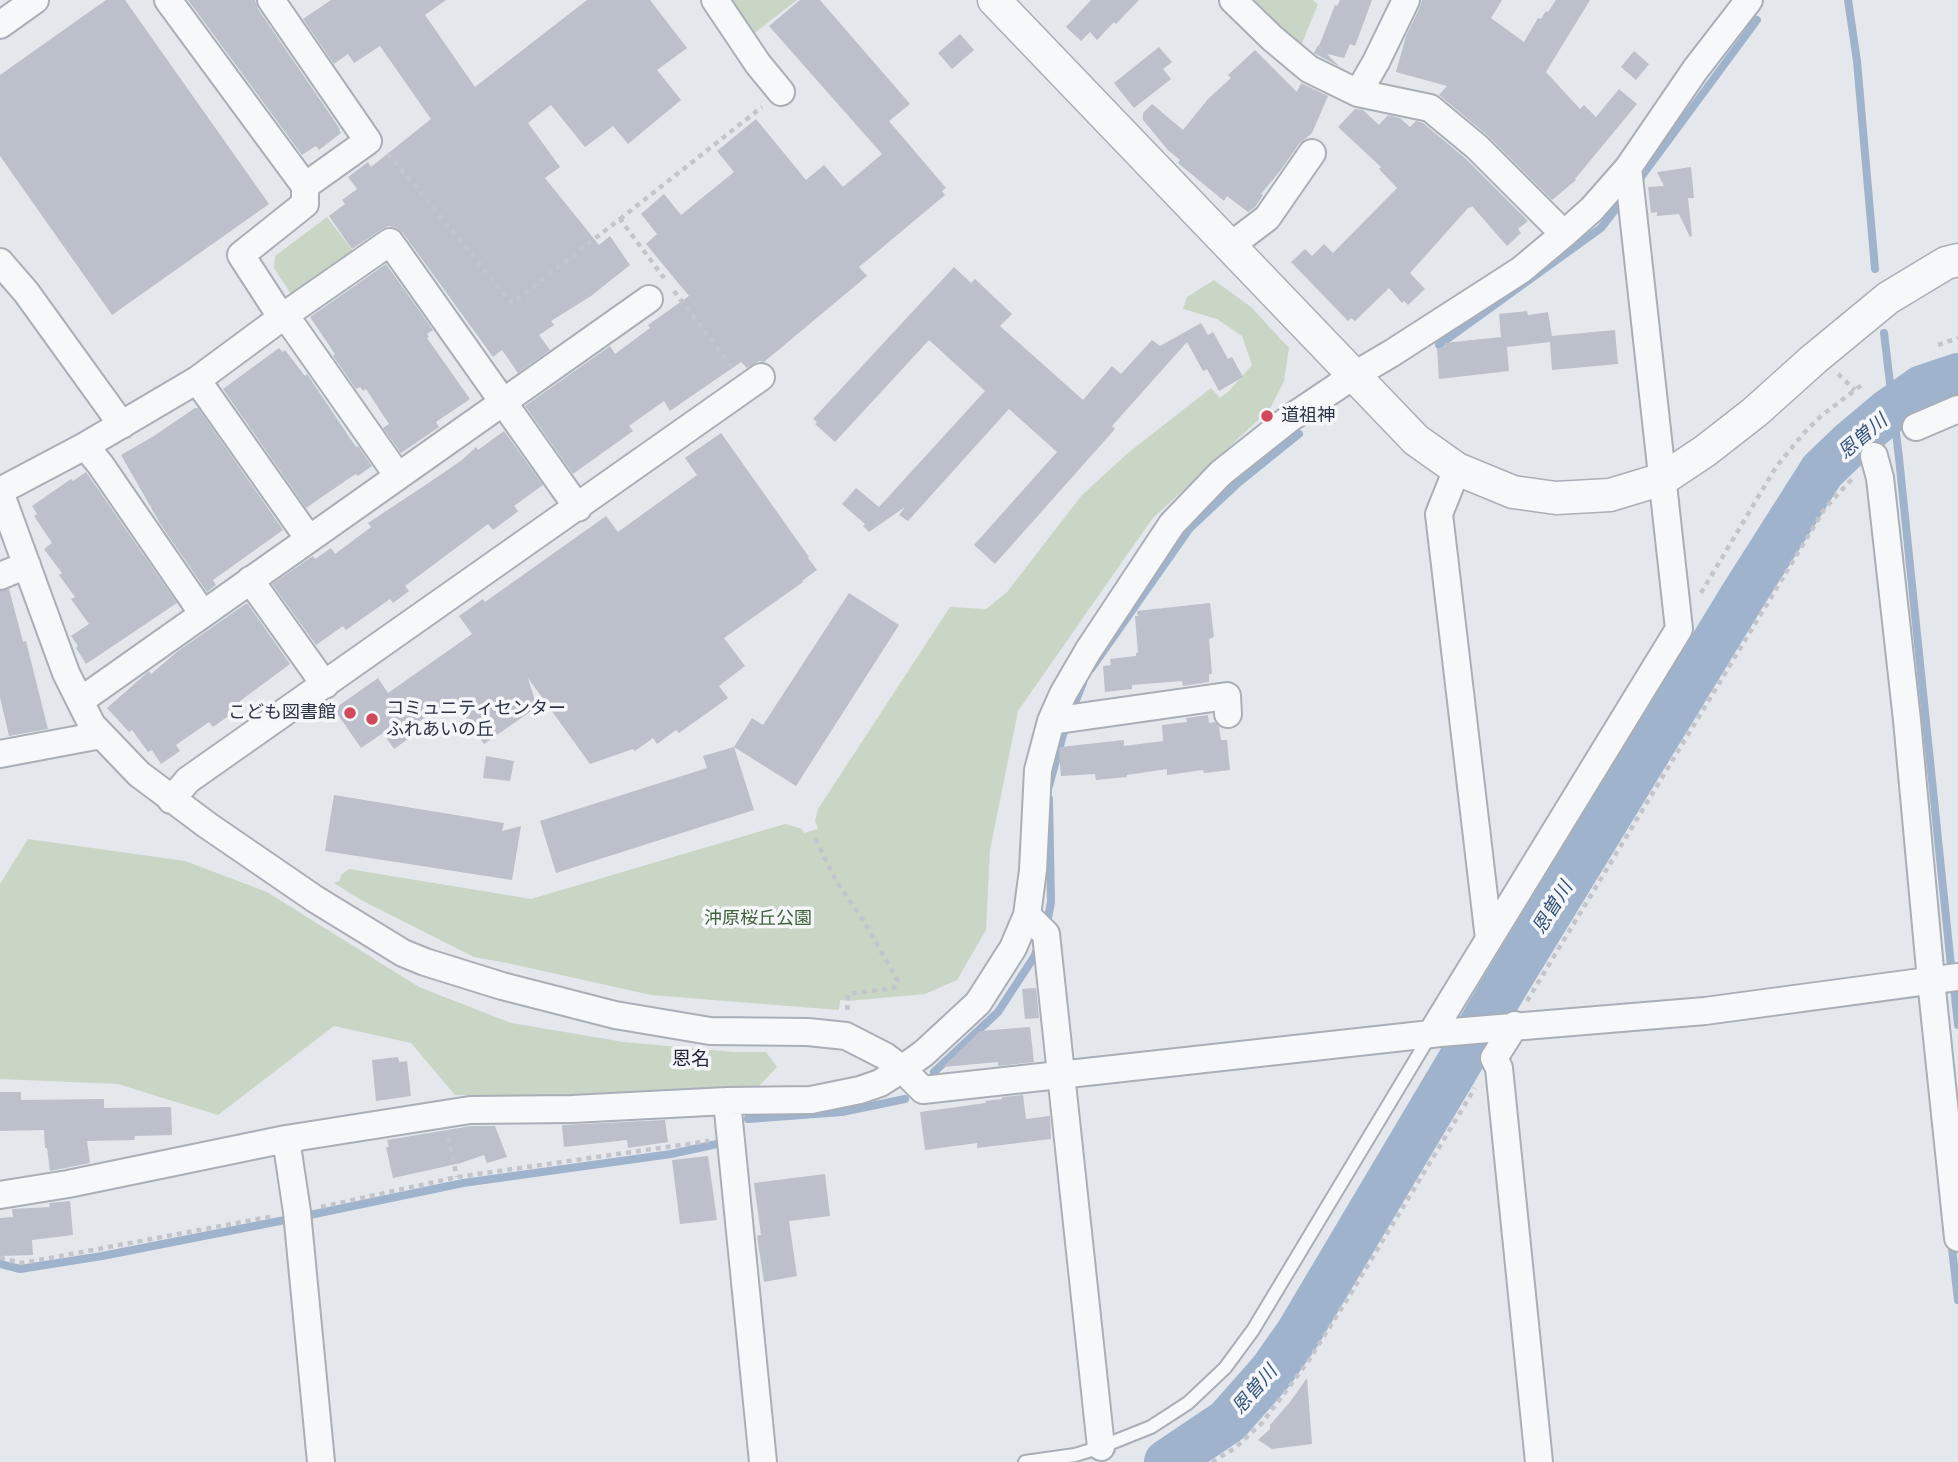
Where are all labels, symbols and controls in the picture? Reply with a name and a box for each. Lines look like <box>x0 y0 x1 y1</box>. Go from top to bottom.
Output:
place label: 道祖神 <box>1281 405 1335 427</box>
marker: 道祖神 <box>1259 408 1275 424</box>
water label: 恩曽川 <box>1834 410 1892 464</box>
place label: コミュニティセンター ふれあいの丘 <box>386 698 566 740</box>
place label: こども図書館 <box>228 702 336 724</box>
marker: こども図書館 <box>342 705 358 721</box>
marker: コミュニティセンター ふれあいの丘 <box>364 711 380 727</box>
water label: 恩曽川 <box>1528 878 1578 938</box>
park label: 沖原桜丘公園 <box>704 908 812 930</box>
district label: 恩名 <box>672 1049 710 1071</box>
water label: 恩曽川 <box>1228 1361 1282 1419</box>

